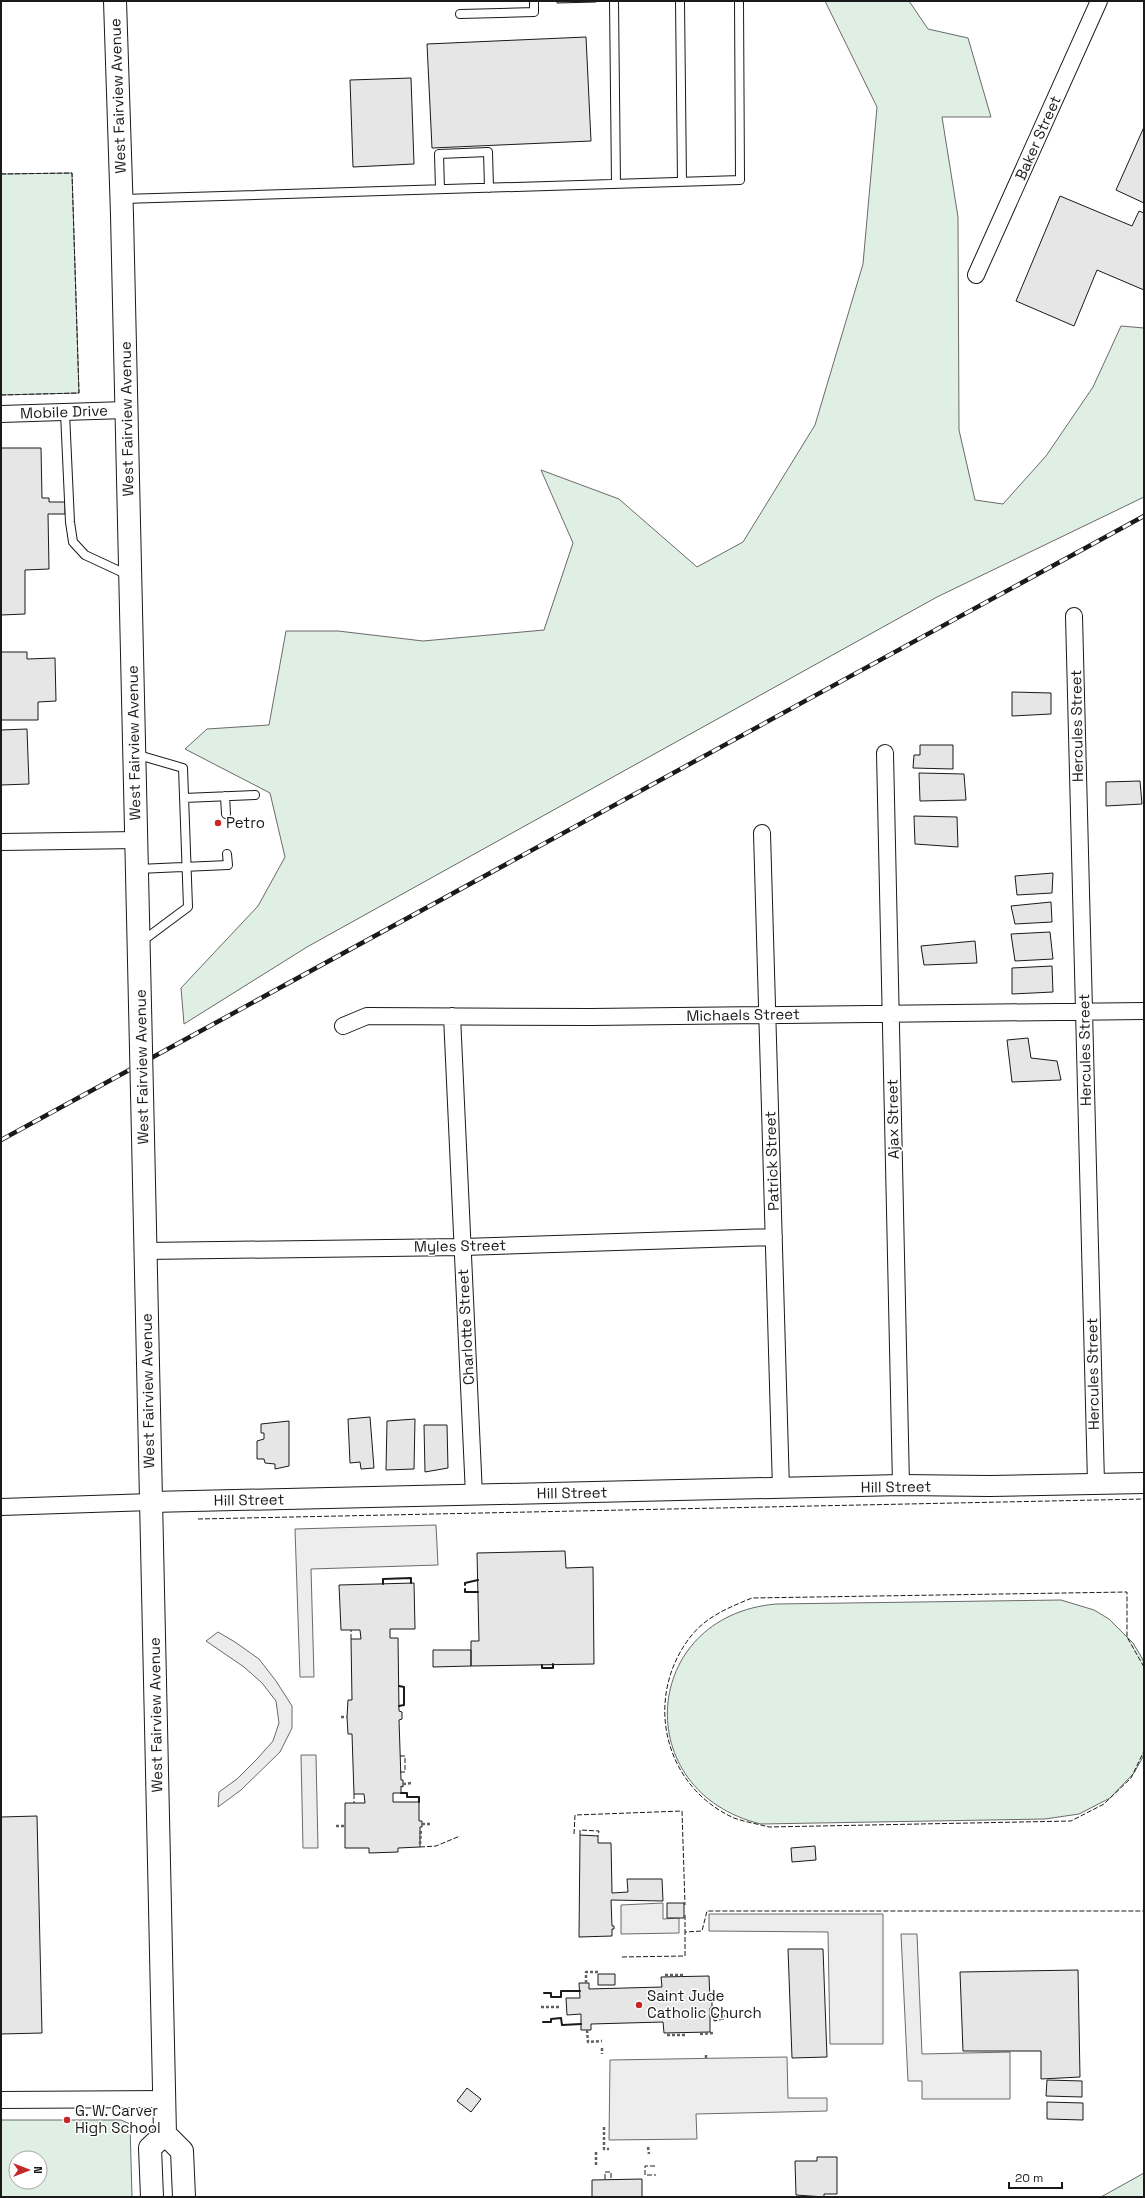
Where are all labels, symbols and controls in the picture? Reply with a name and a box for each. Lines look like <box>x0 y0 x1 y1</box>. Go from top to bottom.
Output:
street label: West Fairview Avenue <box>105 18 130 174</box>
street label: Baker Street <box>1010 93 1065 183</box>
street label: West Fairview Avenue <box>116 341 137 497</box>
street label: Mobile Drive <box>20 400 108 423</box>
street label: West Fairview Avenue <box>123 665 144 821</box>
street label: Hercules Street <box>1066 670 1087 782</box>
place label: Petro <box>226 813 265 832</box>
marker: Petro <box>213 818 223 828</box>
street label: West Fairview Avenue <box>131 989 152 1145</box>
street label: Hercules Street <box>1074 994 1095 1106</box>
street label: Michaels Street <box>686 1004 800 1025</box>
street label: Ajax Street <box>882 1079 903 1159</box>
street label: Patrick Street <box>760 1111 783 1211</box>
street label: Myles Street <box>414 1235 506 1256</box>
street label: Charlotte Street <box>453 1268 478 1386</box>
street label: West Fairview Avenue <box>137 1313 158 1469</box>
street label: Hercules Street <box>1082 1318 1103 1430</box>
street label: Hill Street <box>861 1476 932 1497</box>
street label: Hill Street <box>537 1482 608 1503</box>
street label: Hill Street <box>214 1489 285 1510</box>
street label: West Fairview Avenue <box>145 1637 166 1793</box>
place label: Saint Jude Catholic Church <box>647 1986 762 2022</box>
marker: Saint Jude Catholic Church <box>634 2000 644 2010</box>
place label: G. W. Carver High School <box>75 2101 161 2137</box>
marker: G. W. Carver High School <box>62 2115 72 2125</box>
north arrow <box>8 2150 48 2190</box>
scale bar <box>1009 2164 1062 2190</box>
text: N <box>31 2166 45 2174</box>
text: 20 m <box>1015 2170 1043 2186</box>

